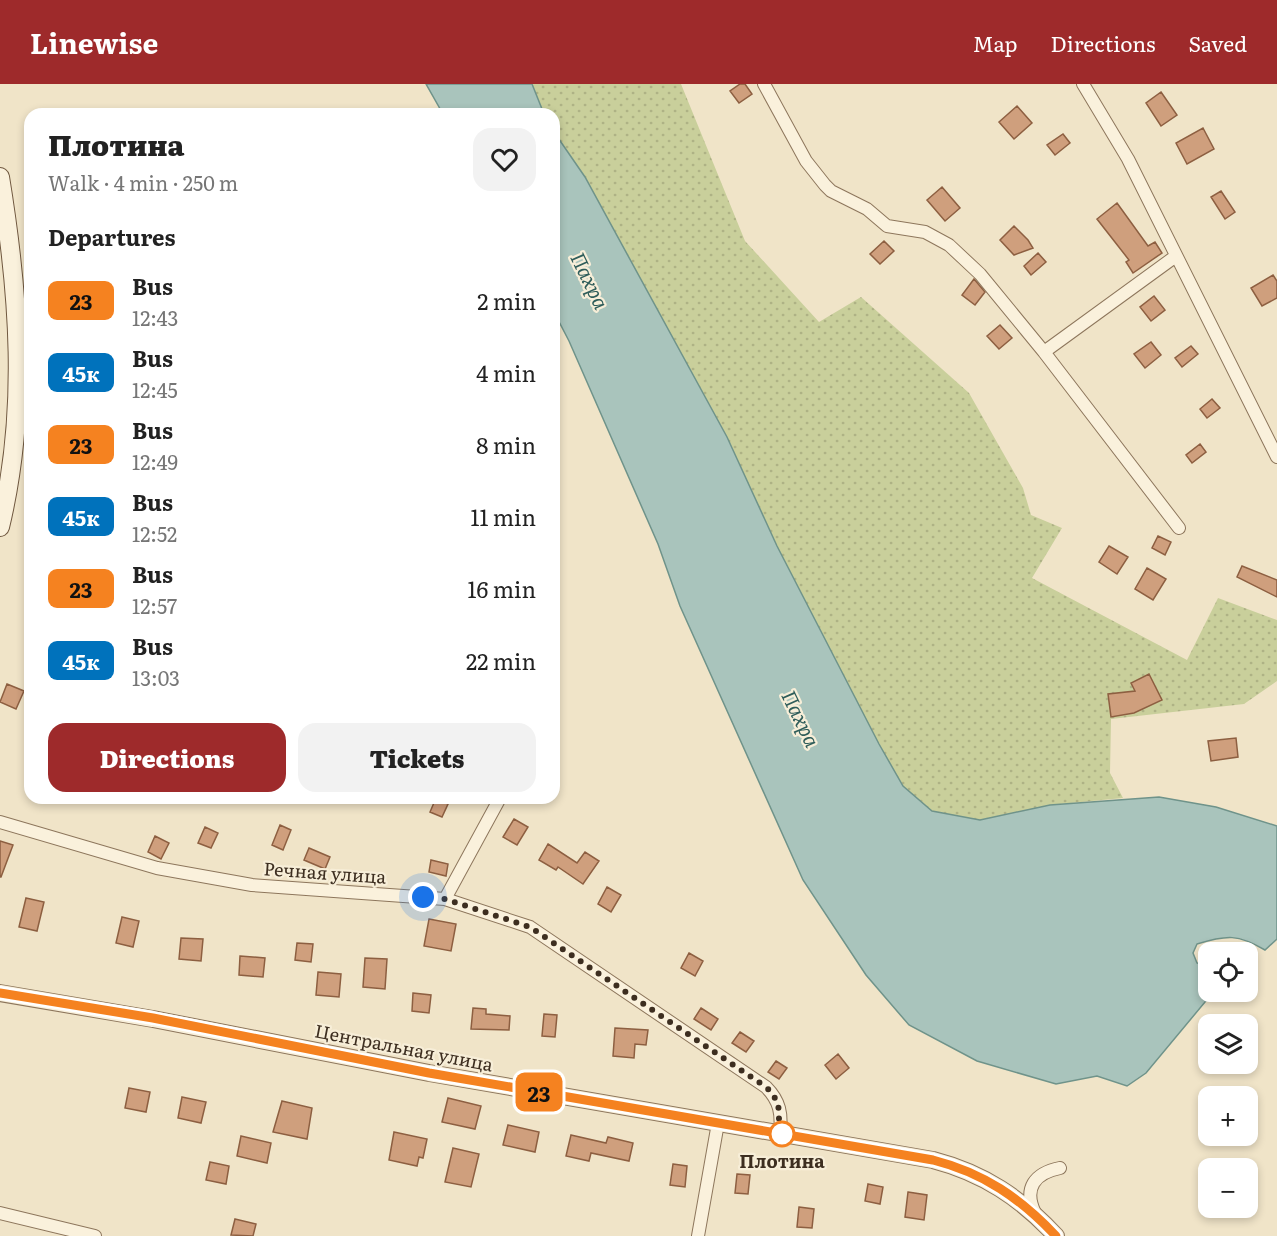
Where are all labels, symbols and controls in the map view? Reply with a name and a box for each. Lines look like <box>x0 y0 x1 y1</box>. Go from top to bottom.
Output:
text: Linewise <box>30 21 158 63</box>
text: Map <box>973 27 1018 58</box>
text: Directions <box>1051 27 1156 58</box>
text: Saved <box>1189 27 1247 58</box>
text: Плотина <box>48 123 184 165</box>
button: heart <box>473 128 536 191</box>
text: Walk · 4 min · 250 m <box>48 167 238 197</box>
text: Departures <box>48 220 175 253</box>
water label: Пахра <box>564 246 618 314</box>
text: Bus <box>132 269 173 302</box>
text: 2 min <box>477 284 536 317</box>
text: 23 <box>70 285 93 316</box>
text: 12:43 <box>132 302 178 332</box>
text: Bus <box>132 341 173 374</box>
text: 4 min <box>476 356 536 389</box>
text: 45к <box>62 357 100 388</box>
text: 12:45 <box>132 374 178 404</box>
text: Bus <box>132 413 173 446</box>
text: 8 min <box>476 428 536 461</box>
text: 23 <box>70 429 93 460</box>
text: 12:49 <box>132 446 178 476</box>
text: Bus <box>132 485 173 518</box>
text: 11 min <box>470 500 536 533</box>
text: 45к <box>62 501 100 532</box>
text: 12:52 <box>132 518 177 548</box>
text: Bus <box>132 557 173 590</box>
text: 16 min <box>468 572 536 605</box>
text: 23 <box>70 573 93 604</box>
text: 12:57 <box>132 590 177 620</box>
text: Bus <box>132 629 173 662</box>
text: 22 min <box>466 644 536 677</box>
text: 45к <box>62 645 100 676</box>
text: 13:03 <box>132 662 180 692</box>
water label: Пахра <box>775 684 829 752</box>
button: Directions <box>48 723 286 792</box>
button: Tickets <box>298 723 536 792</box>
street label: Речная улица <box>263 854 387 890</box>
your location <box>408 882 438 912</box>
map controls <box>1198 942 1258 1218</box>
button: locate <box>1198 942 1258 1002</box>
button: layers <box>1198 1014 1258 1074</box>
street label: Центральная улица <box>313 1016 496 1078</box>
line badge: 23 <box>512 1072 566 1112</box>
text: 23 <box>528 1077 551 1108</box>
button: + <box>1198 1086 1258 1146</box>
marker: Плотина <box>769 1121 795 1147</box>
place label: Плотина <box>739 1147 825 1174</box>
button: − <box>1198 1158 1258 1218</box>

